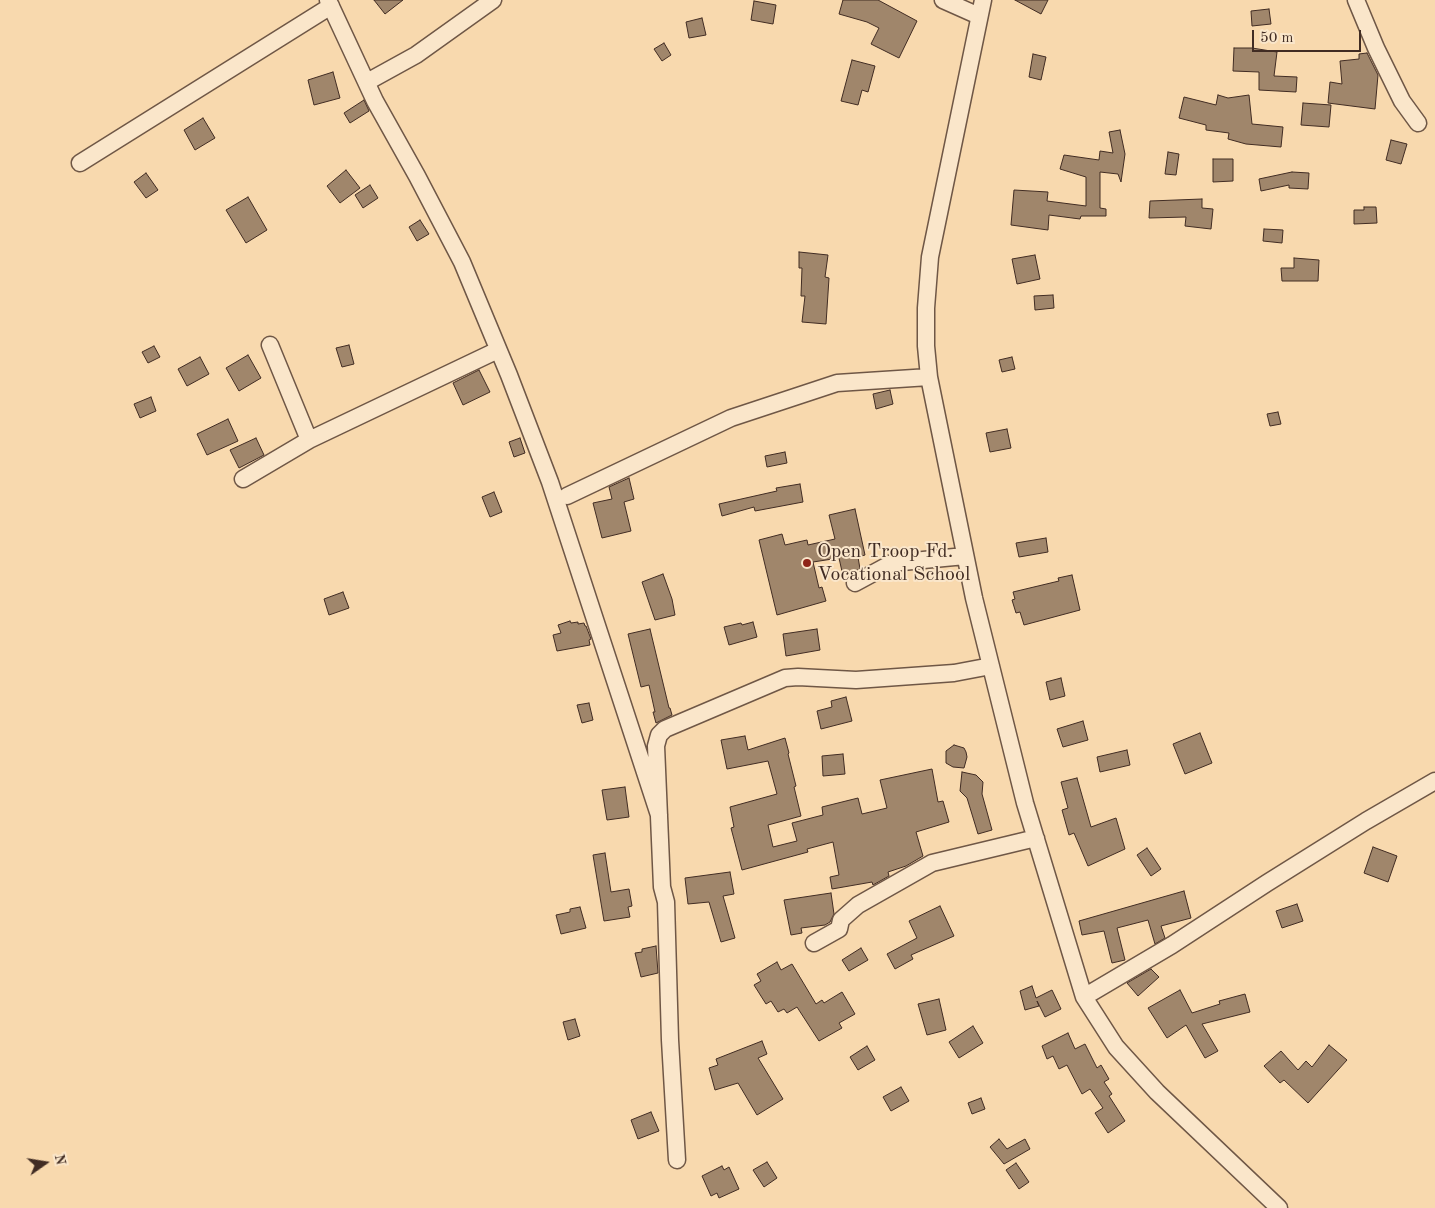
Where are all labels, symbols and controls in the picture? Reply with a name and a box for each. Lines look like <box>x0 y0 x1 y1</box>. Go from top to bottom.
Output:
scale bar <box>1255 20 1364 52</box>
text: 50 m <box>1260 31 1294 46</box>
place label: Open Troop Fd. Vocational School <box>817 540 970 587</box>
marker: Open Troop Fd. Vocational School <box>801 557 813 569</box>
north arrow <box>20 1138 70 1188</box>
text: N <box>52 1153 68 1166</box>

